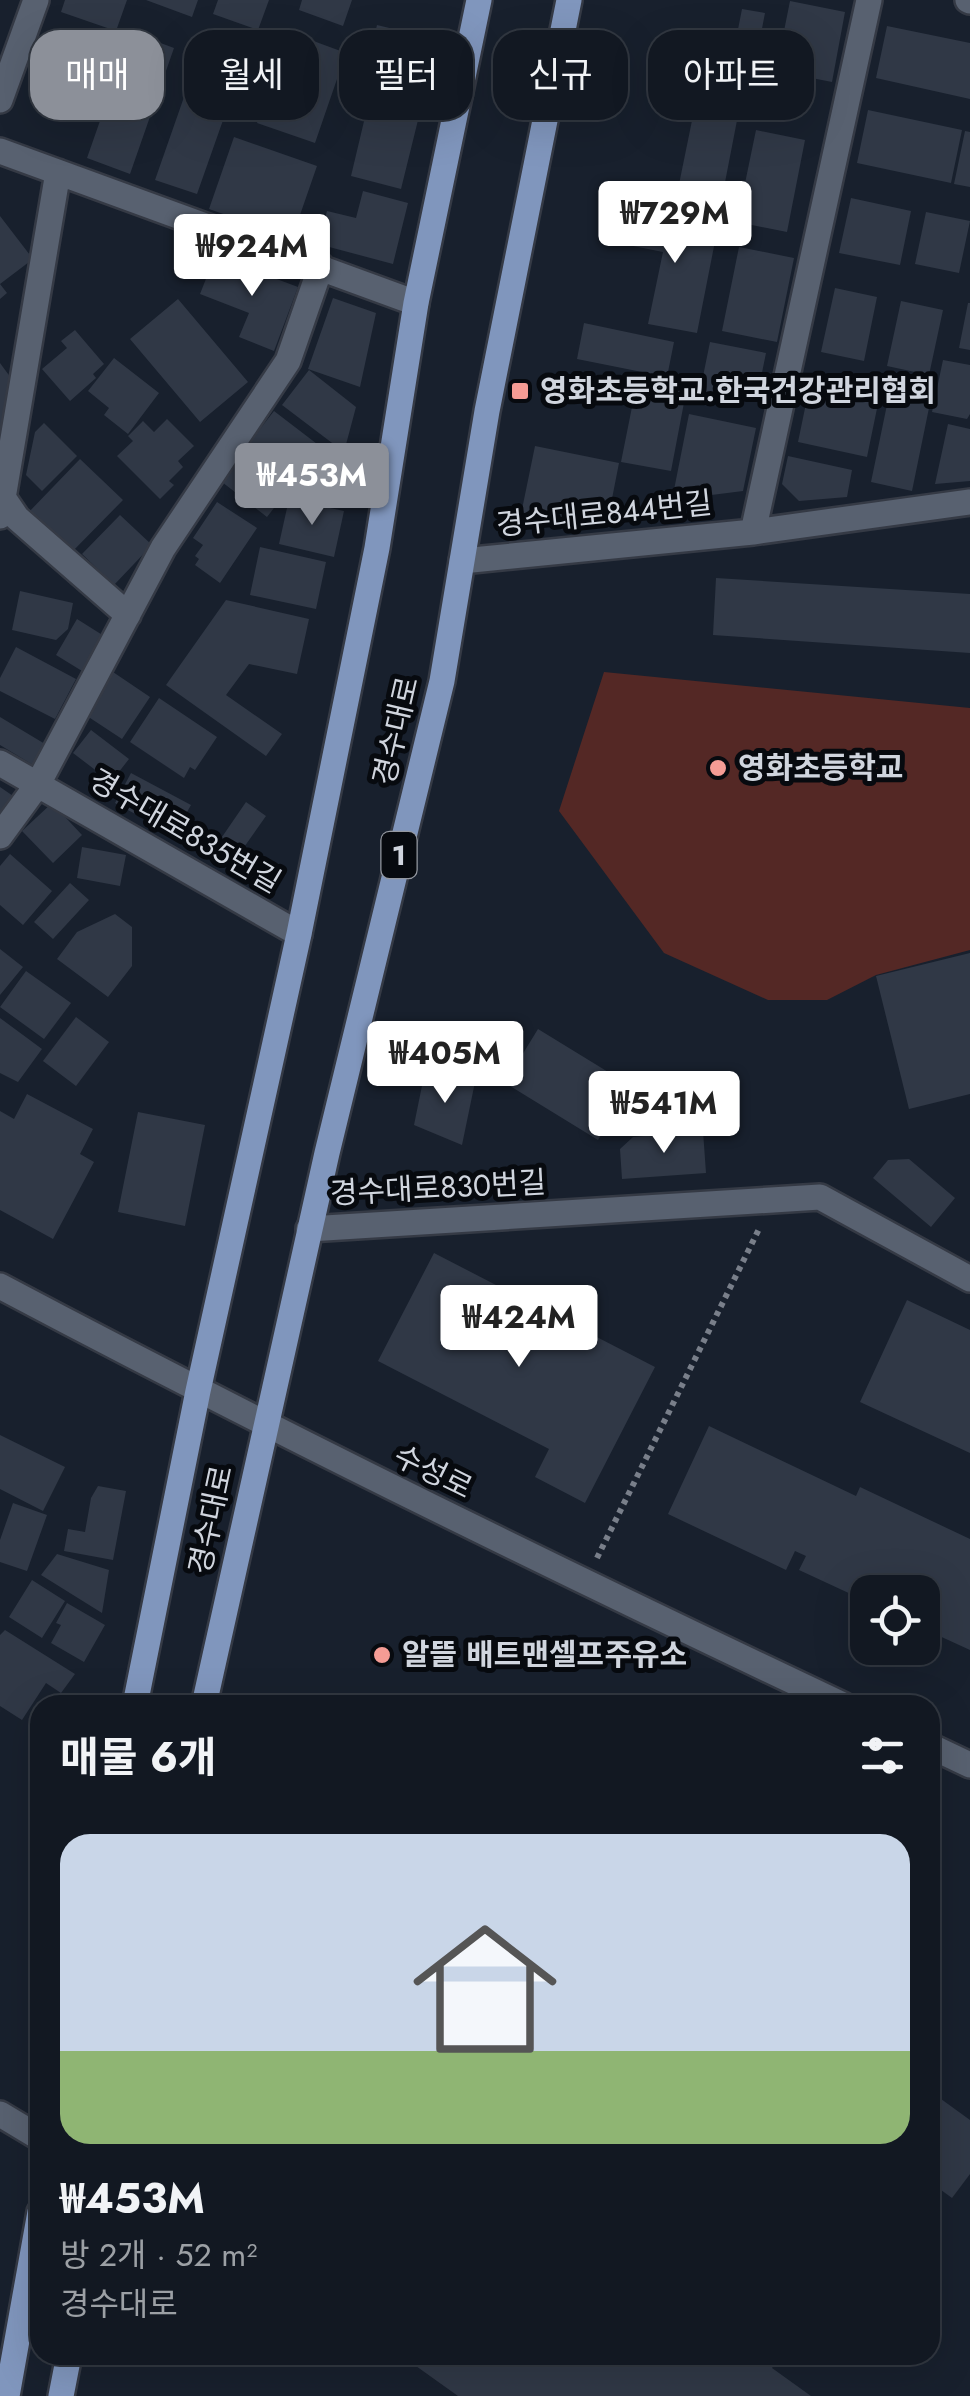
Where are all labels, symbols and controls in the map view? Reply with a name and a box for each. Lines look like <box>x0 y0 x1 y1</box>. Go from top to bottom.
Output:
chip: 매매 <box>30 30 164 120</box>
chip: 월세 <box>184 30 319 120</box>
chip: 필터 <box>339 30 473 120</box>
chip: 신규 <box>493 30 628 120</box>
chip: 아파트 <box>648 30 814 120</box>
pin: ₩729M <box>605 181 745 266</box>
text: ₩729M <box>620 190 730 236</box>
pin: ₩924M <box>182 214 322 299</box>
text: ₩924M <box>196 223 308 269</box>
place label: 영화초등학교.한국건강관리협회 <box>540 369 936 412</box>
marker: 영화초등학교.한국건강관리협회 <box>509 380 531 402</box>
pin: ₩453M <box>242 443 382 528</box>
text: ₩453M <box>257 452 367 498</box>
street label: 경수대로844번길 <box>494 481 714 546</box>
street label: 경수대로 <box>362 672 429 790</box>
place label: 영화초등학교 <box>738 746 904 789</box>
marker: 영화초등학교 <box>707 757 729 779</box>
street label: 경수대로835번길 <box>81 758 289 903</box>
road number: 1 <box>382 832 416 878</box>
pin: ₩405M <box>375 1021 515 1106</box>
text: ₩405M <box>389 1030 501 1076</box>
pin: ₩541M <box>594 1071 734 1156</box>
text: ₩541M <box>611 1080 717 1126</box>
street label: 경수대로830번길 <box>329 1160 547 1215</box>
pin: ₩424M <box>449 1285 589 1370</box>
text: ₩424M <box>462 1294 576 1340</box>
street label: 수성로 <box>387 1434 480 1509</box>
street label: 경수대로 <box>178 1461 243 1578</box>
map controls <box>850 1575 940 1665</box>
button: locate <box>850 1575 940 1665</box>
place label: 알뜰 배트맨셀프주유소 <box>402 1633 687 1676</box>
marker: 알뜰 배트맨셀프주유소 <box>371 1644 393 1666</box>
text: 매물 6개 <box>60 1727 217 1788</box>
icon: filters <box>855 1728 910 1783</box>
icon: home <box>395 1899 575 2079</box>
text: ₩453M <box>60 2168 205 2229</box>
text: 방 2개 · 52 m² <box>60 2232 257 2278</box>
text: 경수대로 <box>60 2281 178 2327</box>

